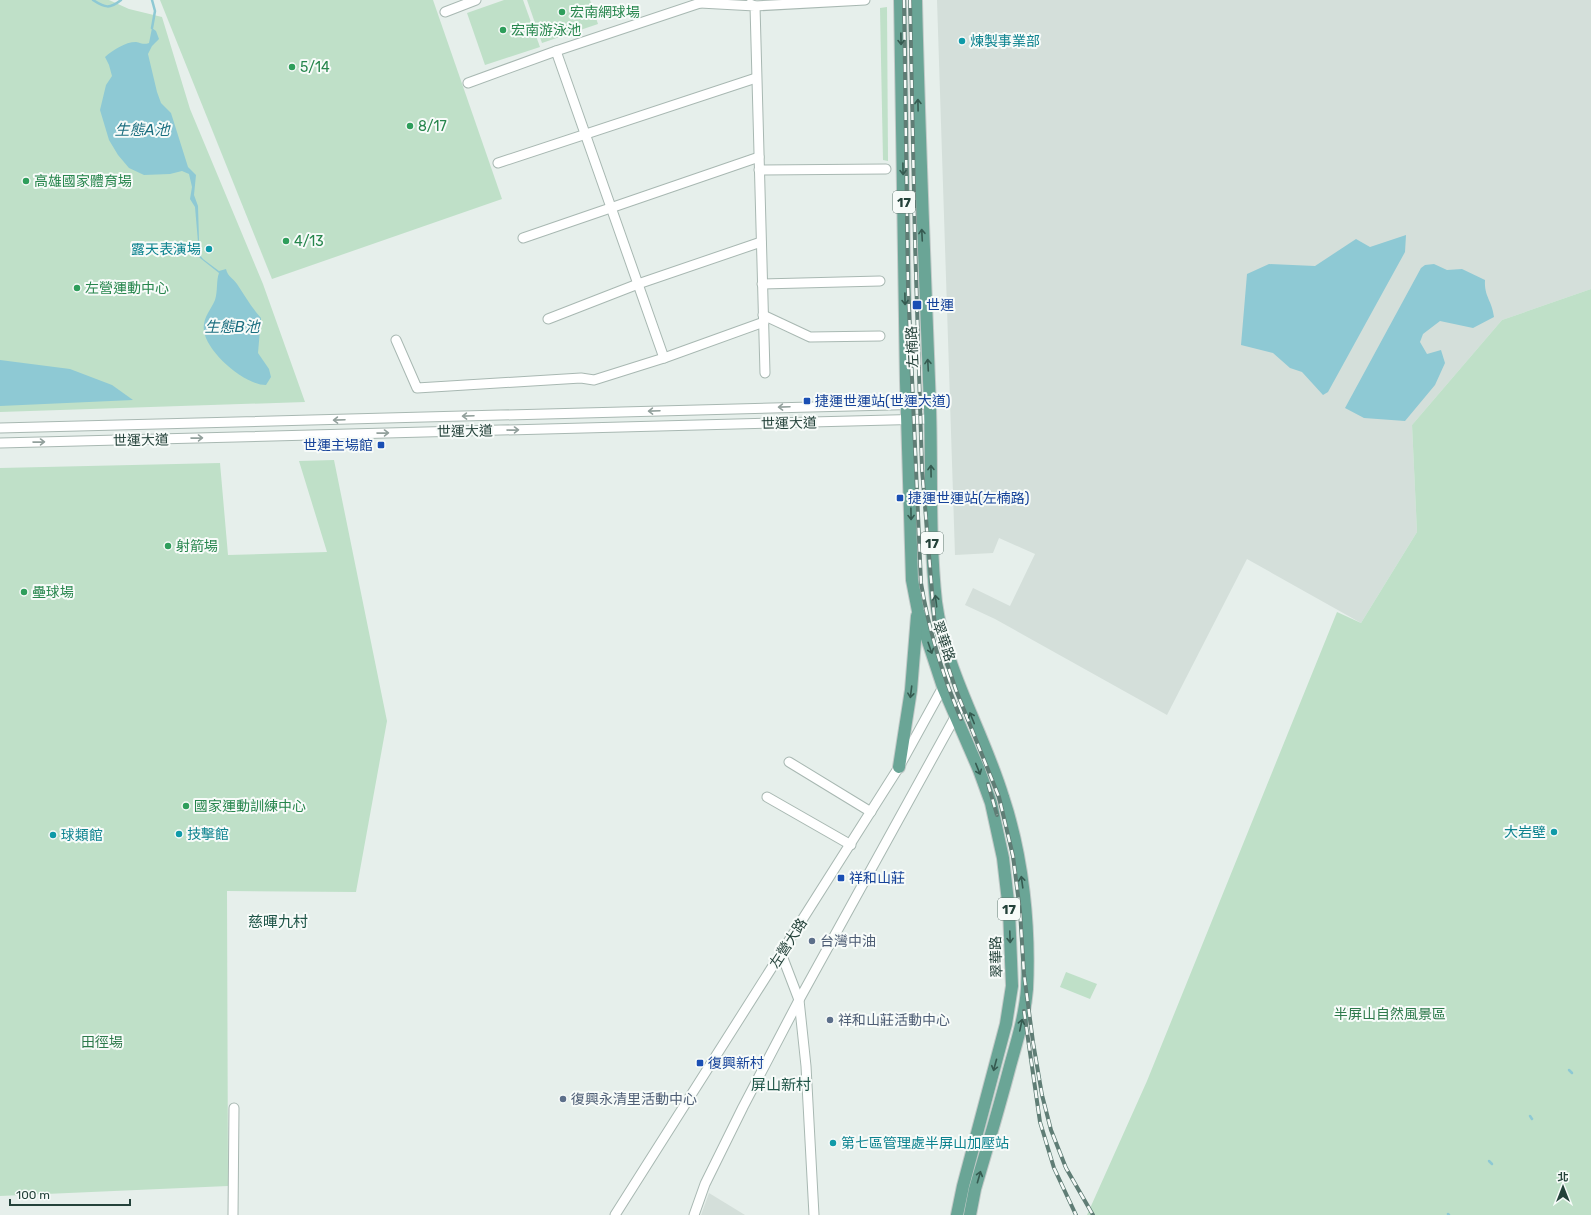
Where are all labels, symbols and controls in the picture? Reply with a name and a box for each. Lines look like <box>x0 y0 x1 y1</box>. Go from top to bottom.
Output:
place label: 宏南網球場 <box>570 4 640 21</box>
marker: 宏南網球場 <box>557 7 567 17</box>
place label: 宏南游泳池 <box>511 22 581 39</box>
marker: 宏南游泳池 <box>498 25 508 35</box>
one-way arrow <box>897 32 905 45</box>
place label: 煉製事業部 <box>970 33 1040 50</box>
marker: 煉製事業部 <box>957 36 967 46</box>
place label: 5/14 <box>300 59 330 76</box>
marker: 5/14 <box>287 62 297 72</box>
one-way arrow <box>915 99 922 112</box>
place label: 8/17 <box>418 118 447 135</box>
water label: 生態A池 <box>114 121 172 139</box>
marker: 8/17 <box>405 121 415 131</box>
one-way arrow <box>899 162 907 175</box>
place label: 高雄國家體育場 <box>34 173 132 190</box>
marker: 高雄國家體育場 <box>21 176 31 186</box>
road number: 17 <box>893 191 915 213</box>
one-way arrow <box>919 229 926 242</box>
place label: 4/13 <box>294 233 324 250</box>
marker: 4/13 <box>281 236 291 246</box>
place label: 露天表演場 <box>131 241 201 258</box>
marker: 露天表演場 <box>204 244 214 254</box>
place label: 左營運動中心 <box>85 280 169 297</box>
marker: 左營運動中心 <box>72 283 82 293</box>
one-way arrow <box>901 292 909 305</box>
place label: 世運 <box>926 297 954 314</box>
marker: 世運 <box>911 299 923 311</box>
water label: 生態B池 <box>204 318 262 336</box>
street label: 左楠路 <box>903 326 922 368</box>
one-way arrow <box>924 359 932 372</box>
place label: 捷運世運站(世運大道) <box>815 393 951 410</box>
marker: 捷運世運站(世運大道) <box>802 396 812 406</box>
one-way arrow <box>778 403 791 411</box>
one-way arrow <box>648 407 661 415</box>
one-way arrow <box>462 412 475 420</box>
street label: 世運大道 <box>761 415 817 432</box>
one-way arrow <box>333 416 346 423</box>
street label: 世運大道 <box>437 423 493 440</box>
one-way arrow <box>506 426 519 434</box>
one-way arrow <box>376 430 389 437</box>
street label: 世運大道 <box>113 432 169 449</box>
one-way arrow <box>190 434 203 442</box>
place label: 世運主場館 <box>303 437 373 454</box>
one-way arrow <box>32 439 45 446</box>
marker: 世運主場館 <box>376 440 386 450</box>
one-way arrow <box>928 465 935 478</box>
place label: 捷運世運站(左楠路) <box>908 490 1030 507</box>
marker: 捷運世運站(左楠路) <box>895 493 905 503</box>
one-way arrow <box>907 507 914 520</box>
road number: 17 <box>921 532 943 554</box>
place label: 射箭場 <box>176 538 218 555</box>
marker: 射箭場 <box>163 541 173 551</box>
place label: 壘球場 <box>32 584 74 601</box>
marker: 壘球場 <box>19 587 29 597</box>
one-way arrow <box>932 595 940 608</box>
street label: 翠華路 <box>929 619 958 664</box>
one-way arrow <box>927 641 934 654</box>
one-way arrow <box>907 685 915 698</box>
one-way arrow <box>968 712 975 724</box>
one-way arrow <box>975 762 983 774</box>
place label: 國家運動訓練中心 <box>194 798 306 815</box>
marker: 國家運動訓練中心 <box>181 801 191 811</box>
place label: 大岩壁 <box>1504 824 1546 841</box>
place label: 技擊館 <box>187 826 229 843</box>
place label: 球類館 <box>61 827 103 844</box>
marker: 大岩壁 <box>1549 827 1559 837</box>
marker: 技擊館 <box>174 829 184 839</box>
marker: 球類館 <box>48 830 58 840</box>
place label: 祥和山莊 <box>849 870 905 887</box>
marker: 祥和山莊 <box>836 873 846 883</box>
one-way arrow <box>1018 876 1026 889</box>
road number: 17 <box>998 898 1020 920</box>
district label: 慈暉九村 <box>248 913 308 931</box>
street label: 左營大路 <box>766 915 811 971</box>
one-way arrow <box>1007 930 1014 943</box>
place label: 台灣中油 <box>820 933 876 950</box>
marker: 台灣中油 <box>807 936 817 946</box>
street label: 翠華路 <box>987 936 1006 978</box>
park label: 半屏山自然風景區 <box>1334 1006 1446 1023</box>
place label: 祥和山莊活動中心 <box>838 1012 950 1029</box>
marker: 祥和山莊活動中心 <box>825 1015 835 1025</box>
one-way arrow <box>1017 1019 1025 1032</box>
park label: 田徑場 <box>81 1034 123 1051</box>
place label: 復興新村 <box>708 1055 764 1072</box>
marker: 復興新村 <box>695 1058 705 1068</box>
one-way arrow <box>991 1058 999 1071</box>
district label: 屏山新村 <box>751 1076 811 1094</box>
place label: 復興永清里活動中心 <box>571 1091 697 1108</box>
marker: 復興永清里活動中心 <box>558 1094 568 1104</box>
place label: 第七區管理處半屏山加壓站 <box>841 1135 1009 1152</box>
marker: 第七區管理處半屏山加壓站 <box>828 1138 838 1148</box>
north arrow <box>1543 1167 1583 1207</box>
one-way arrow <box>976 1171 983 1184</box>
text: 北 <box>1558 1171 1569 1184</box>
scale bar <box>10 1181 130 1207</box>
text: 100 m <box>16 1188 50 1202</box>

